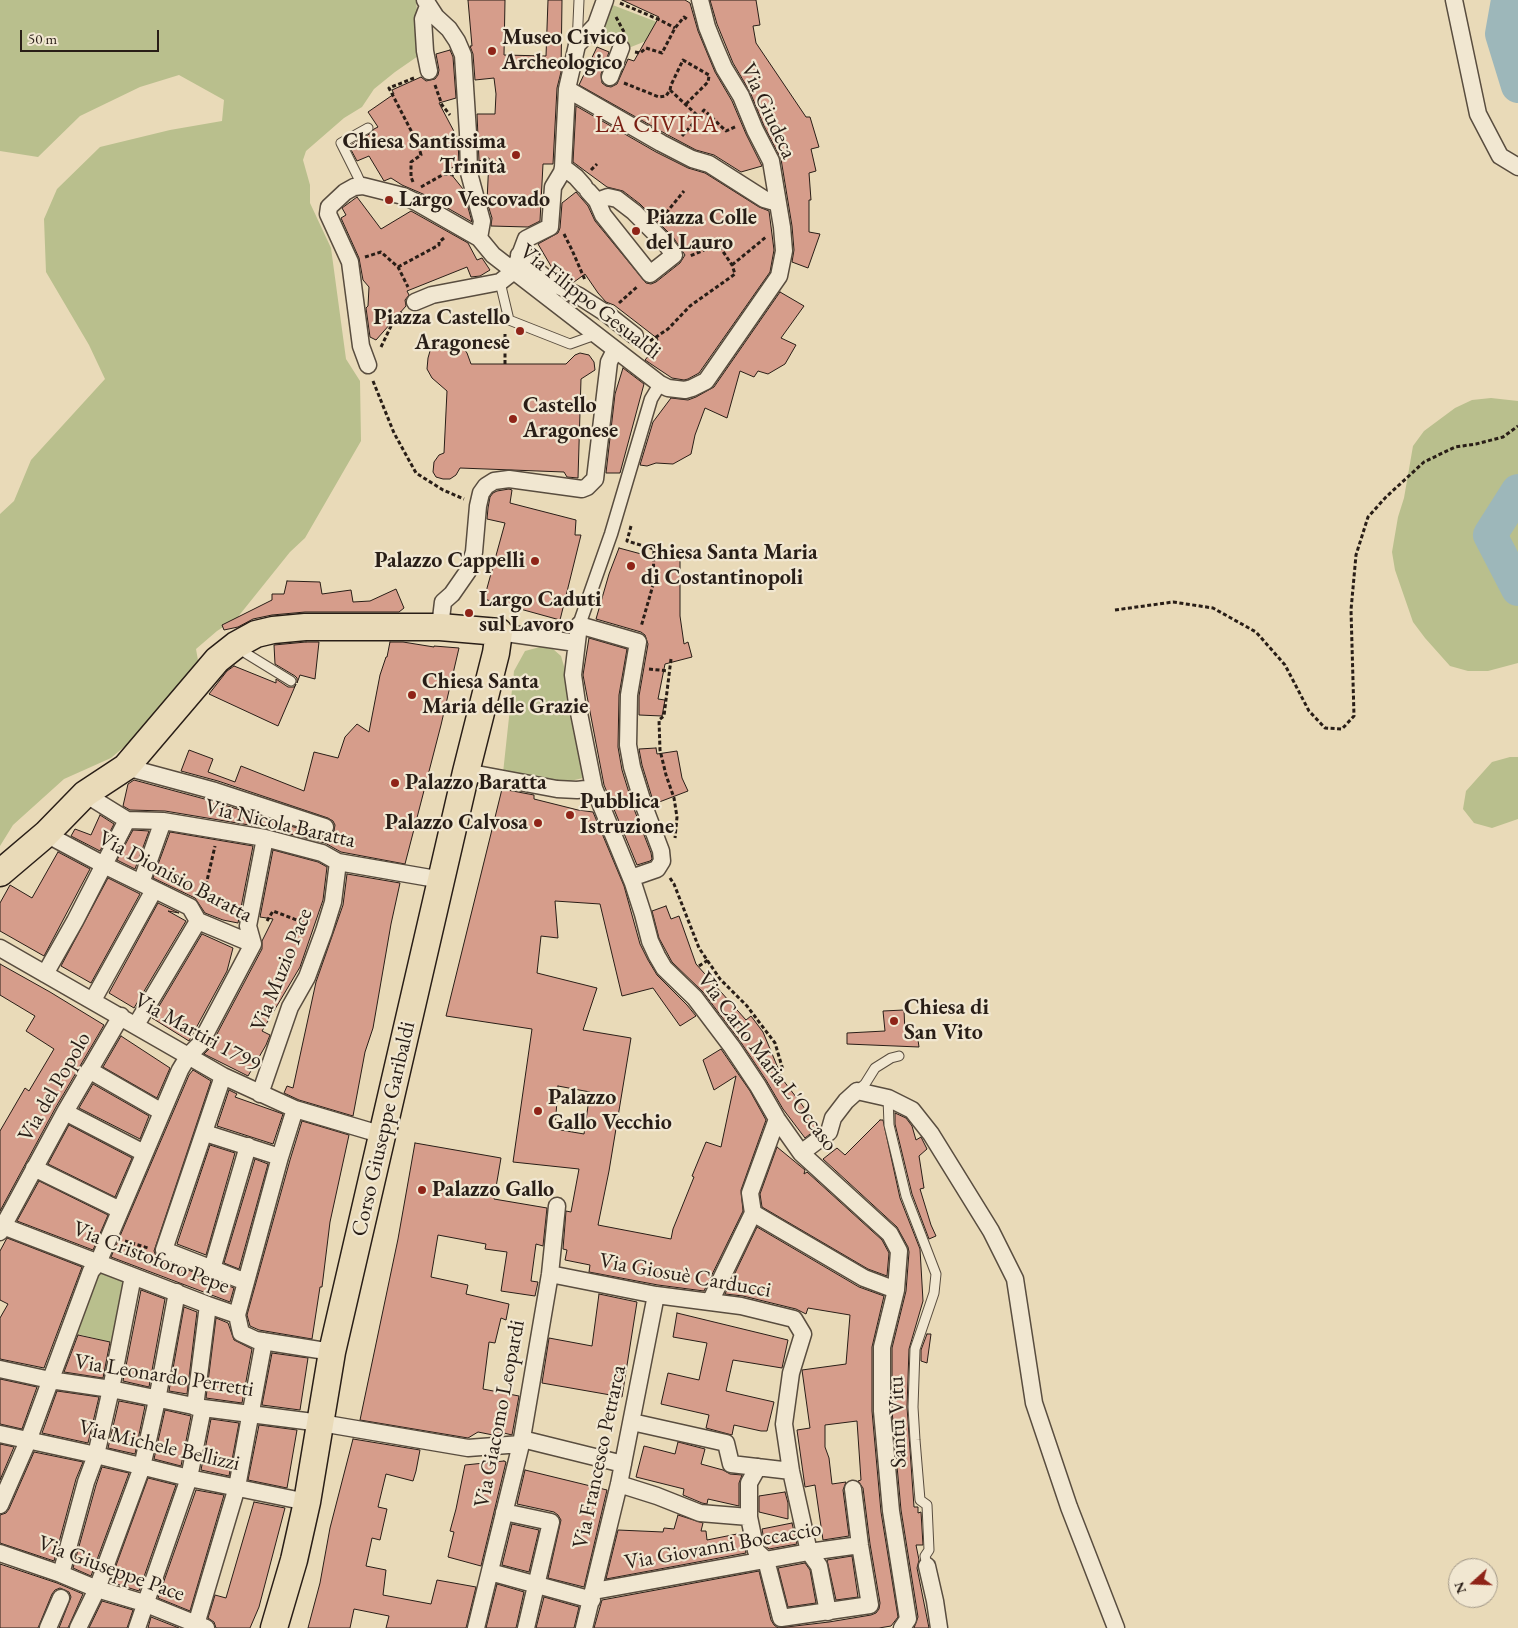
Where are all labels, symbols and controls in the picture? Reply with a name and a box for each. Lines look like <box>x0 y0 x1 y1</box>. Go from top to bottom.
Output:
scale bar <box>22 20 161 52</box>
place label: Museo Civico Archeologico <box>502 25 626 76</box>
text: 50 m <box>28 29 57 48</box>
marker: Museo Civico Archeologico <box>486 45 498 57</box>
street label: Via Giudeca <box>734 59 802 163</box>
district label: LA CIVITA <box>594 111 720 139</box>
place label: Chiesa Santissima Trinità <box>343 129 506 180</box>
marker: Chiesa Santissima Trinità <box>510 149 522 161</box>
place label: Largo Vescovado <box>399 187 550 213</box>
marker: Largo Vescovado <box>383 194 395 206</box>
place label: Piazza Colle del Lauro <box>646 205 757 256</box>
marker: Piazza Colle del Lauro <box>630 225 642 237</box>
street label: Via Filippo Gesualdi <box>514 239 666 365</box>
place label: Piazza Castello Aragonese <box>373 305 510 356</box>
marker: Piazza Castello Aragonese <box>514 325 526 337</box>
place label: Castello Aragonese <box>523 393 618 444</box>
marker: Castello Aragonese <box>507 413 519 425</box>
place label: Chiesa Santa Maria di Costantinopoli <box>641 540 818 592</box>
place label: Palazzo Cappelli <box>374 548 525 574</box>
marker: Palazzo Cappelli <box>529 555 541 567</box>
marker: Chiesa Santa Maria di Costantinopoli <box>625 560 637 572</box>
place label: Largo Caduti sul Lavoro <box>479 587 602 638</box>
marker: Largo Caduti sul Lavoro <box>463 607 475 619</box>
place label: Chiesa Santa Maria delle Grazie <box>422 669 588 720</box>
marker: Chiesa Santa Maria delle Grazie <box>406 689 418 701</box>
place label: Palazzo Baratta <box>405 770 547 796</box>
marker: Palazzo Baratta <box>389 777 401 789</box>
place label: Pubblica Istruzione <box>580 789 674 840</box>
street label: Via Nicola Baratta <box>202 794 358 854</box>
marker: Pubblica Istruzione <box>564 809 576 821</box>
place label: Palazzo Calvosa <box>385 810 528 836</box>
marker: Palazzo Calvosa <box>532 817 544 829</box>
street label: Via Dionisio Baratta <box>93 825 257 929</box>
street label: Via Muzio Pace <box>245 905 319 1035</box>
street label: Via Carlo Maria L'Occaso <box>691 967 843 1157</box>
street label: Via Martiri 1799 <box>129 987 265 1079</box>
place label: Chiesa di San Vito <box>904 995 989 1046</box>
marker: Chiesa di San Vito <box>888 1015 900 1027</box>
street label: Corso Giuseppe Garibaldi <box>346 1019 422 1239</box>
street label: Via del Popolo <box>13 1027 97 1147</box>
place label: Palazzo Gallo Vecchio <box>548 1085 672 1136</box>
marker: Palazzo Gallo Vecchio <box>532 1105 544 1117</box>
place label: Palazzo Gallo <box>432 1177 554 1203</box>
marker: Palazzo Gallo <box>416 1184 428 1196</box>
street label: Via Cristoforo Pepe <box>69 1216 233 1300</box>
street label: Via Giosuè Carducci <box>597 1248 773 1304</box>
street label: Via Giacomo Leopardi <box>469 1318 531 1510</box>
street label: Via Leonardo Perretti <box>72 1349 256 1403</box>
street label: Via Francesco Petrarca <box>568 1363 632 1551</box>
street label: Santu Vitu <box>883 1376 913 1468</box>
street label: Via Michele Bellizzi <box>76 1415 242 1477</box>
street label: Via Giovanni Boccaccio <box>622 1516 824 1576</box>
street label: Via Giuseppe Pace <box>34 1530 188 1608</box>
north arrow <box>1448 1558 1498 1608</box>
text: N <box>1449 1579 1470 1596</box>

